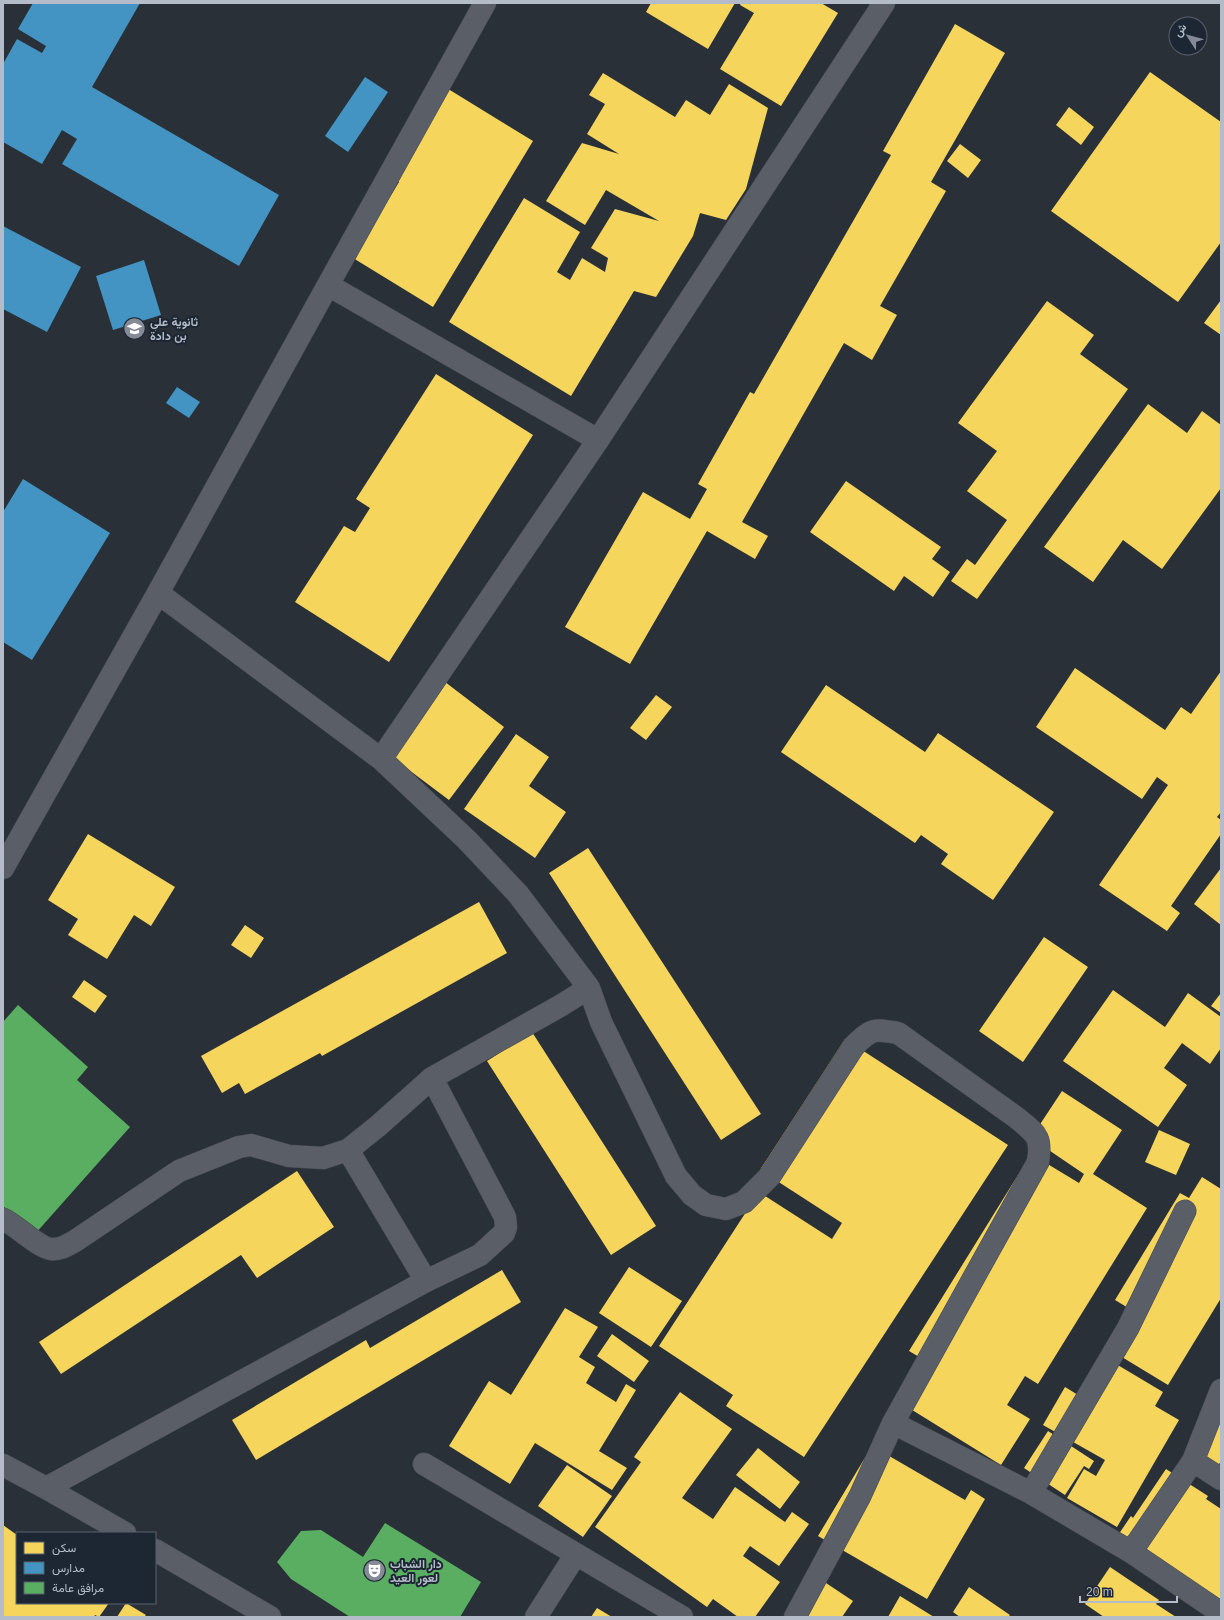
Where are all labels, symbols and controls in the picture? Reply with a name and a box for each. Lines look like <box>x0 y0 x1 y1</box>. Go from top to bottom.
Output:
north arrow <box>1168 16 1208 56</box>
text: ش <box>1171 21 1189 40</box>
place label: ثانوية علي بن دادة <box>150 315 198 343</box>
school or university icon: ثانوية علي بن دادة <box>122 316 148 342</box>
legend <box>16 1532 156 1604</box>
text: سكن <box>52 1541 76 1556</box>
place label: دار الشباب لعور العيد <box>390 1557 442 1586</box>
theatre icon: دار الشباب لعور العيد <box>361 1558 387 1584</box>
text: مدارس <box>52 1561 85 1576</box>
scale bar <box>1080 1578 1177 1604</box>
text: مرافق عامة <box>52 1581 104 1596</box>
text: 20 m <box>1086 1585 1113 1599</box>

